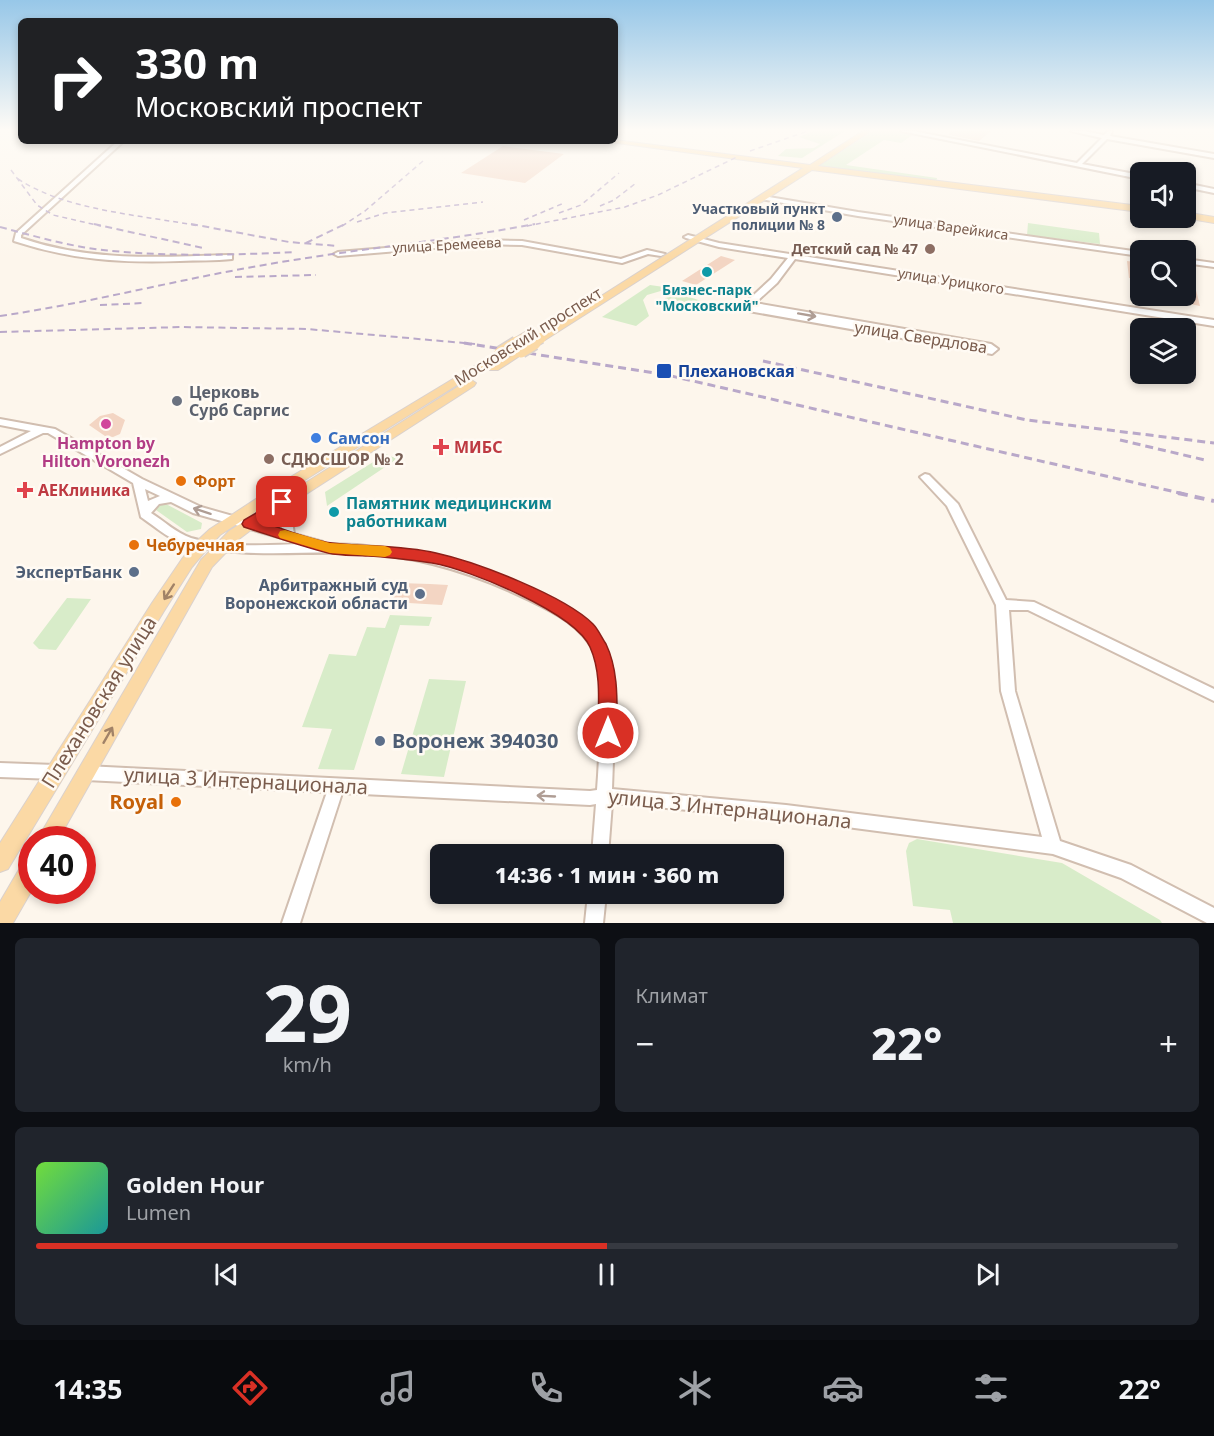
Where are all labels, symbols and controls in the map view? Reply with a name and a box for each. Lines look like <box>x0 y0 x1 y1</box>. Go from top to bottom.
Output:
text: 330 m <box>135 34 259 91</box>
icon: right <box>36 42 114 120</box>
text: Московский проспект <box>135 88 422 125</box>
map controls <box>1130 162 1196 384</box>
button: sound <box>1130 162 1196 228</box>
place label: Участковый пункт полиции № 8 <box>692 199 825 234</box>
street label: улица Варейкиса <box>892 209 1010 244</box>
marker: Участковый пункт полиции № 8 <box>830 210 844 224</box>
street label: улица Еремеева <box>392 232 502 257</box>
place label: Детский сад № 47 <box>791 239 918 258</box>
button: search <box>1130 240 1196 306</box>
marker: Детский сад № 47 <box>923 242 937 256</box>
street label: улица Урицкого <box>897 263 1006 298</box>
marker: Бизнес-парк "Московский" <box>700 265 714 279</box>
place label: Бизнес-парк "Московский" <box>656 280 758 315</box>
street label: Московский проспект <box>450 281 607 390</box>
one-way arrow <box>796 309 816 320</box>
street label: улица Свердлова <box>853 316 989 358</box>
button: layers <box>1130 318 1196 384</box>
place label: Плехановская <box>678 360 795 382</box>
marker: Плехановская <box>655 362 673 380</box>
place label: Церковь Сурб Саргис <box>189 381 290 421</box>
marker: Церковь Сурб Саргис <box>170 394 184 408</box>
marker: Hampton by Hilton Voronezh <box>99 417 113 431</box>
place label: Самсон <box>328 427 390 449</box>
marker: Самсон <box>309 431 323 445</box>
place label: Hampton by Hilton Voronezh <box>42 432 170 472</box>
place label: МИБС <box>454 436 502 458</box>
marker: МИБС <box>432 438 450 456</box>
place label: СДЮСШОР № 2 <box>281 448 404 470</box>
marker: СДЮСШОР № 2 <box>262 452 276 466</box>
place label: Форт <box>193 470 235 492</box>
marker: Форт <box>174 474 188 488</box>
pin <box>256 476 307 527</box>
place label: АЕКлиника <box>38 479 130 501</box>
marker: АЕКлиника <box>16 481 34 499</box>
icon: arrive <box>265 485 298 518</box>
place label: Памятник медицинским работникам <box>346 492 552 532</box>
one-way arrow <box>193 505 212 516</box>
marker: Памятник медицинским работникам <box>327 505 341 519</box>
place label: Чебуречная <box>146 534 245 556</box>
marker: Чебуречная <box>127 538 141 552</box>
place label: ЭкспертБанк <box>15 561 122 583</box>
marker: ЭкспертБанк <box>127 565 141 579</box>
place label: Арбитражный суд Воронежской области <box>225 574 409 614</box>
one-way arrow <box>162 583 174 600</box>
marker: Арбитражный суд Воронежской области <box>413 587 427 601</box>
street label: Плехановская улица <box>35 611 162 793</box>
position arrow <box>576 701 640 765</box>
one-way arrow <box>102 727 114 744</box>
place label: Воронеж 394030 <box>392 727 558 754</box>
marker: Воронеж 394030 <box>373 734 387 748</box>
street label: улица 3 Интернационала <box>123 761 369 800</box>
street label: улица 3 Интернационала <box>607 782 853 835</box>
place label: Royal <box>109 788 164 815</box>
one-way arrow <box>537 791 557 802</box>
marker: Royal <box>169 795 183 809</box>
speed limit sign: 40 <box>18 826 96 904</box>
text: 14:36 · 1 мин · 360 m <box>495 859 719 889</box>
text: 29 <box>263 959 352 1065</box>
text: Климат <box>636 982 708 1009</box>
text: 22° <box>871 1012 942 1073</box>
text: − <box>636 1021 654 1066</box>
text: + <box>1159 1021 1178 1066</box>
text: km/h <box>283 1051 332 1078</box>
text: Golden Hour <box>126 1169 264 1199</box>
text: Lumen <box>126 1199 191 1226</box>
icon: previous <box>210 1258 243 1291</box>
icon: pause <box>590 1258 623 1291</box>
icon: next <box>971 1258 1004 1291</box>
icon: directions <box>229 1367 271 1409</box>
icon: music <box>377 1367 419 1409</box>
icon: phone <box>525 1367 567 1409</box>
icon: climate <box>674 1367 716 1409</box>
icon: car <box>822 1367 864 1409</box>
icon: filters <box>970 1367 1012 1409</box>
text: 14:35 <box>53 1370 123 1407</box>
text: 22° <box>1118 1370 1161 1407</box>

